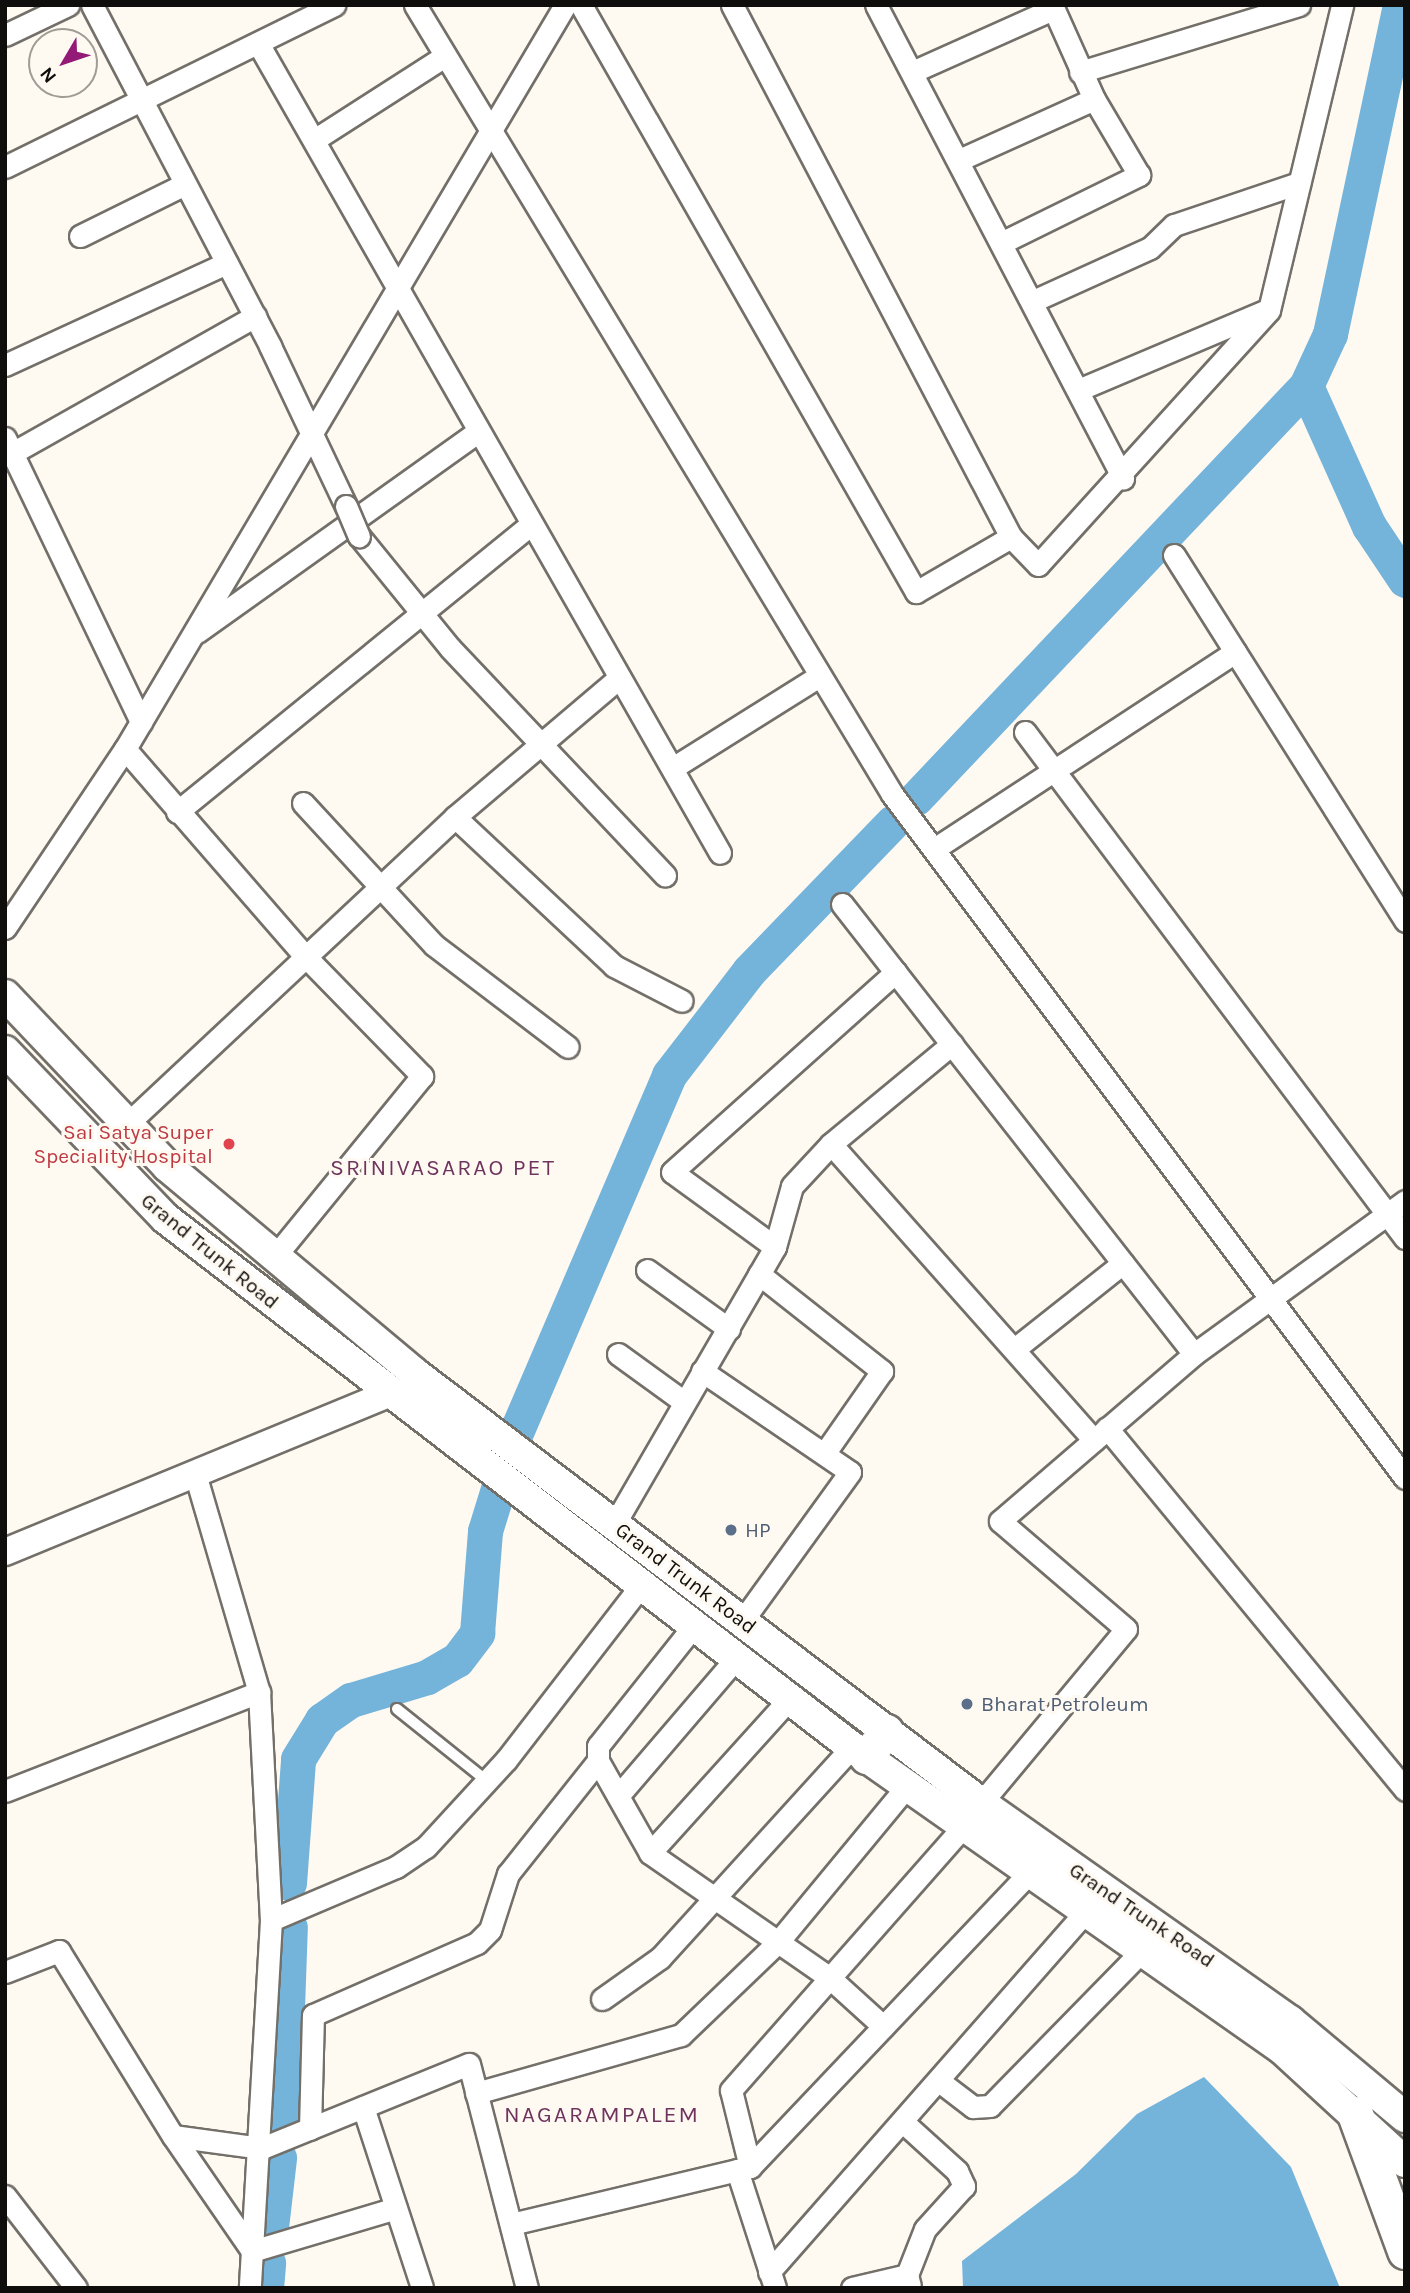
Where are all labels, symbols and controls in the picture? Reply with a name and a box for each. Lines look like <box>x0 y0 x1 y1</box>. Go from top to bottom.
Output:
north arrow <box>28 28 98 98</box>
text: N <box>35 63 61 87</box>
place label: Sai Satya Super Speciality Hospital <box>33 1119 213 1169</box>
marker: Sai Satya Super Speciality Hospital <box>219 1134 239 1154</box>
district label: SRINIVASARAO PET <box>332 1154 554 1182</box>
street label: Grand Trunk Road <box>136 1188 284 1314</box>
street label: Grand Trunk Road <box>611 1517 761 1639</box>
place label: HP <box>745 1517 771 1543</box>
marker: HP <box>723 1522 739 1538</box>
place label: Bharat Petroleum <box>981 1691 1149 1717</box>
marker: Bharat Petroleum <box>959 1696 975 1712</box>
street label: Grand Trunk Road <box>1065 1857 1219 1973</box>
district label: NAGARAMPALEM <box>506 2101 698 2129</box>

